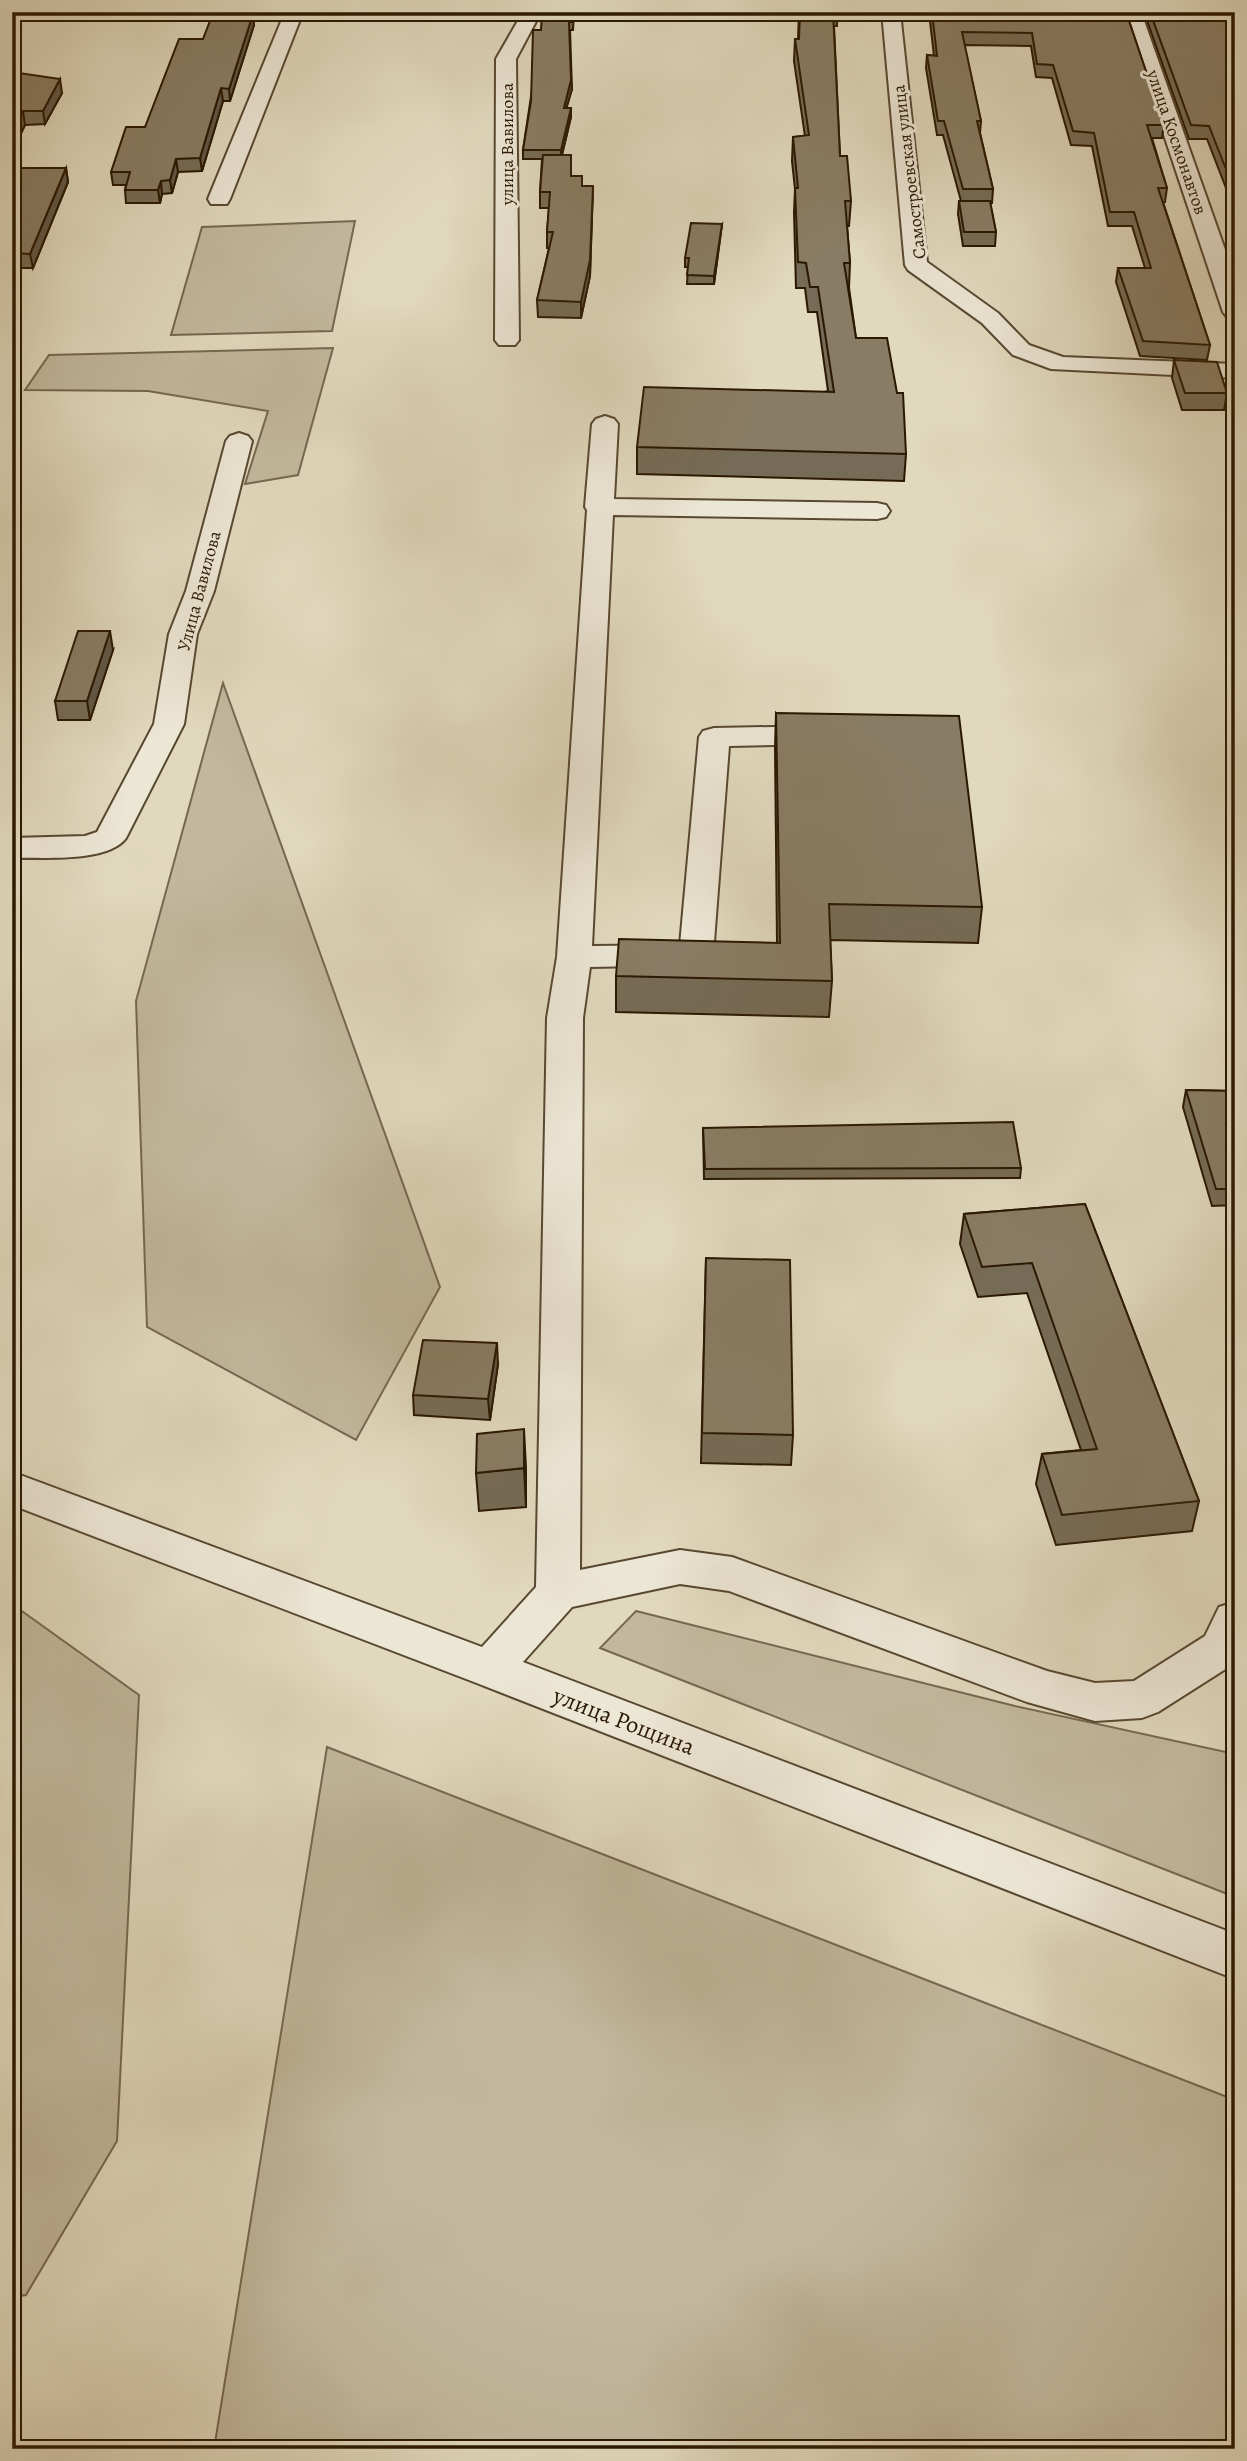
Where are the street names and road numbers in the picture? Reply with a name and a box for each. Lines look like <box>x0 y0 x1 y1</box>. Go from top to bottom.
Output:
street label: улица Космонавтов <box>1141 66 1213 218</box>
street label: улица Вавилова <box>495 82 519 206</box>
street label: Самостроевская улица <box>886 83 932 260</box>
street label: Улица Вавилова <box>171 527 227 654</box>
street label: улица Рощина <box>548 1679 699 1763</box>

